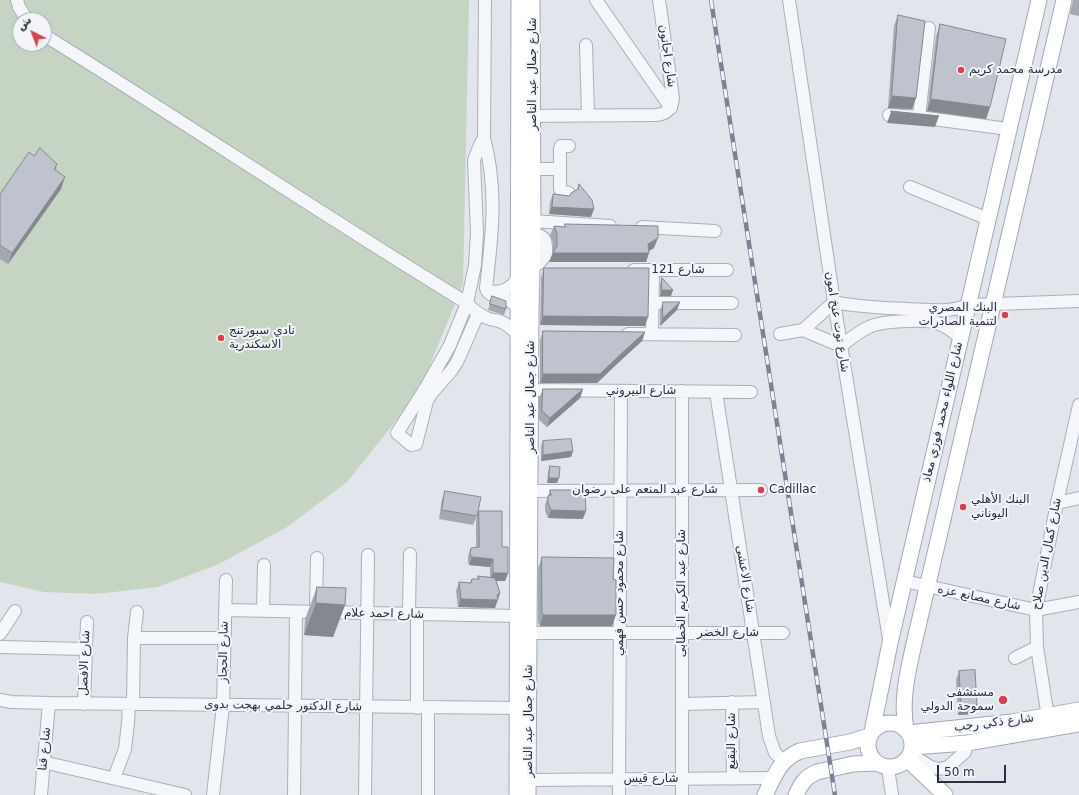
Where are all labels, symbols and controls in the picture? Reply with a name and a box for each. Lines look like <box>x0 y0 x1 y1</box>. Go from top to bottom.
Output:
north arrow <box>12 12 52 52</box>
text: ش <box>14 14 34 33</box>
street label: شارع جمال عبد الناصر <box>526 18 540 130</box>
street label: شارع اجاتون <box>655 24 679 88</box>
place label: مدرسة محمد كريم <box>969 63 1063 77</box>
marker: مدرسة محمد كريم <box>956 65 966 75</box>
street label: شارع 121 <box>651 263 705 277</box>
street label: شارع توت عنخ امون <box>822 270 852 374</box>
place label: البنك المصري لتنمية الصادرات <box>918 301 997 329</box>
marker: البنك المصري لتنمية الصادرات <box>1000 310 1010 320</box>
place label: نادي سبورتنج الاسكندرية <box>229 324 295 352</box>
marker: نادي سبورتنج الاسكندرية <box>216 333 226 343</box>
street label: شارع اللواء محمد فوزي معاذ <box>920 340 966 484</box>
street label: شارع جمال عبد الناصر <box>524 341 538 453</box>
street label: شارع البيروني <box>606 384 676 398</box>
street label: شارع عبد المنعم على رضوان <box>572 483 718 497</box>
place label: Cadillac <box>769 483 816 497</box>
marker: Cadillac <box>756 485 766 495</box>
place label: البنك الأهلي اليوناني <box>971 493 1030 521</box>
street label: شارع كمال الدين صلاح <box>1029 497 1065 611</box>
marker: البنك الأهلي اليوناني <box>958 502 968 512</box>
street label: شارع عبد الكريم الخطابى <box>675 529 689 657</box>
street label: شارع محمود حسن فهمي <box>613 530 627 656</box>
street label: شارع الاعشى <box>733 544 757 614</box>
street label: شارع مصانع عزه <box>936 582 1022 614</box>
street label: شارع احمد علام <box>344 606 424 622</box>
street label: شارع الحجاز <box>216 621 232 683</box>
street label: شارع الخضر <box>697 626 759 640</box>
street label: شارع الافضل <box>77 630 93 696</box>
street label: شارع جمال عبد الناصر <box>522 665 536 777</box>
place label: مستشفى سموحة الدولي <box>920 686 994 714</box>
marker: مستشفى سموحة الدولي <box>997 694 1009 706</box>
street label: شارع الدكتور حلمي بهجت بدوى <box>204 697 362 715</box>
street label: شارع ذكى رجب <box>953 711 1035 735</box>
street label: شارع البقيع <box>725 712 739 770</box>
street label: شارع قنا <box>36 727 54 771</box>
scale bar <box>939 757 1008 783</box>
text: 50 m <box>944 765 975 779</box>
street label: شارع قيس <box>623 772 679 786</box>

